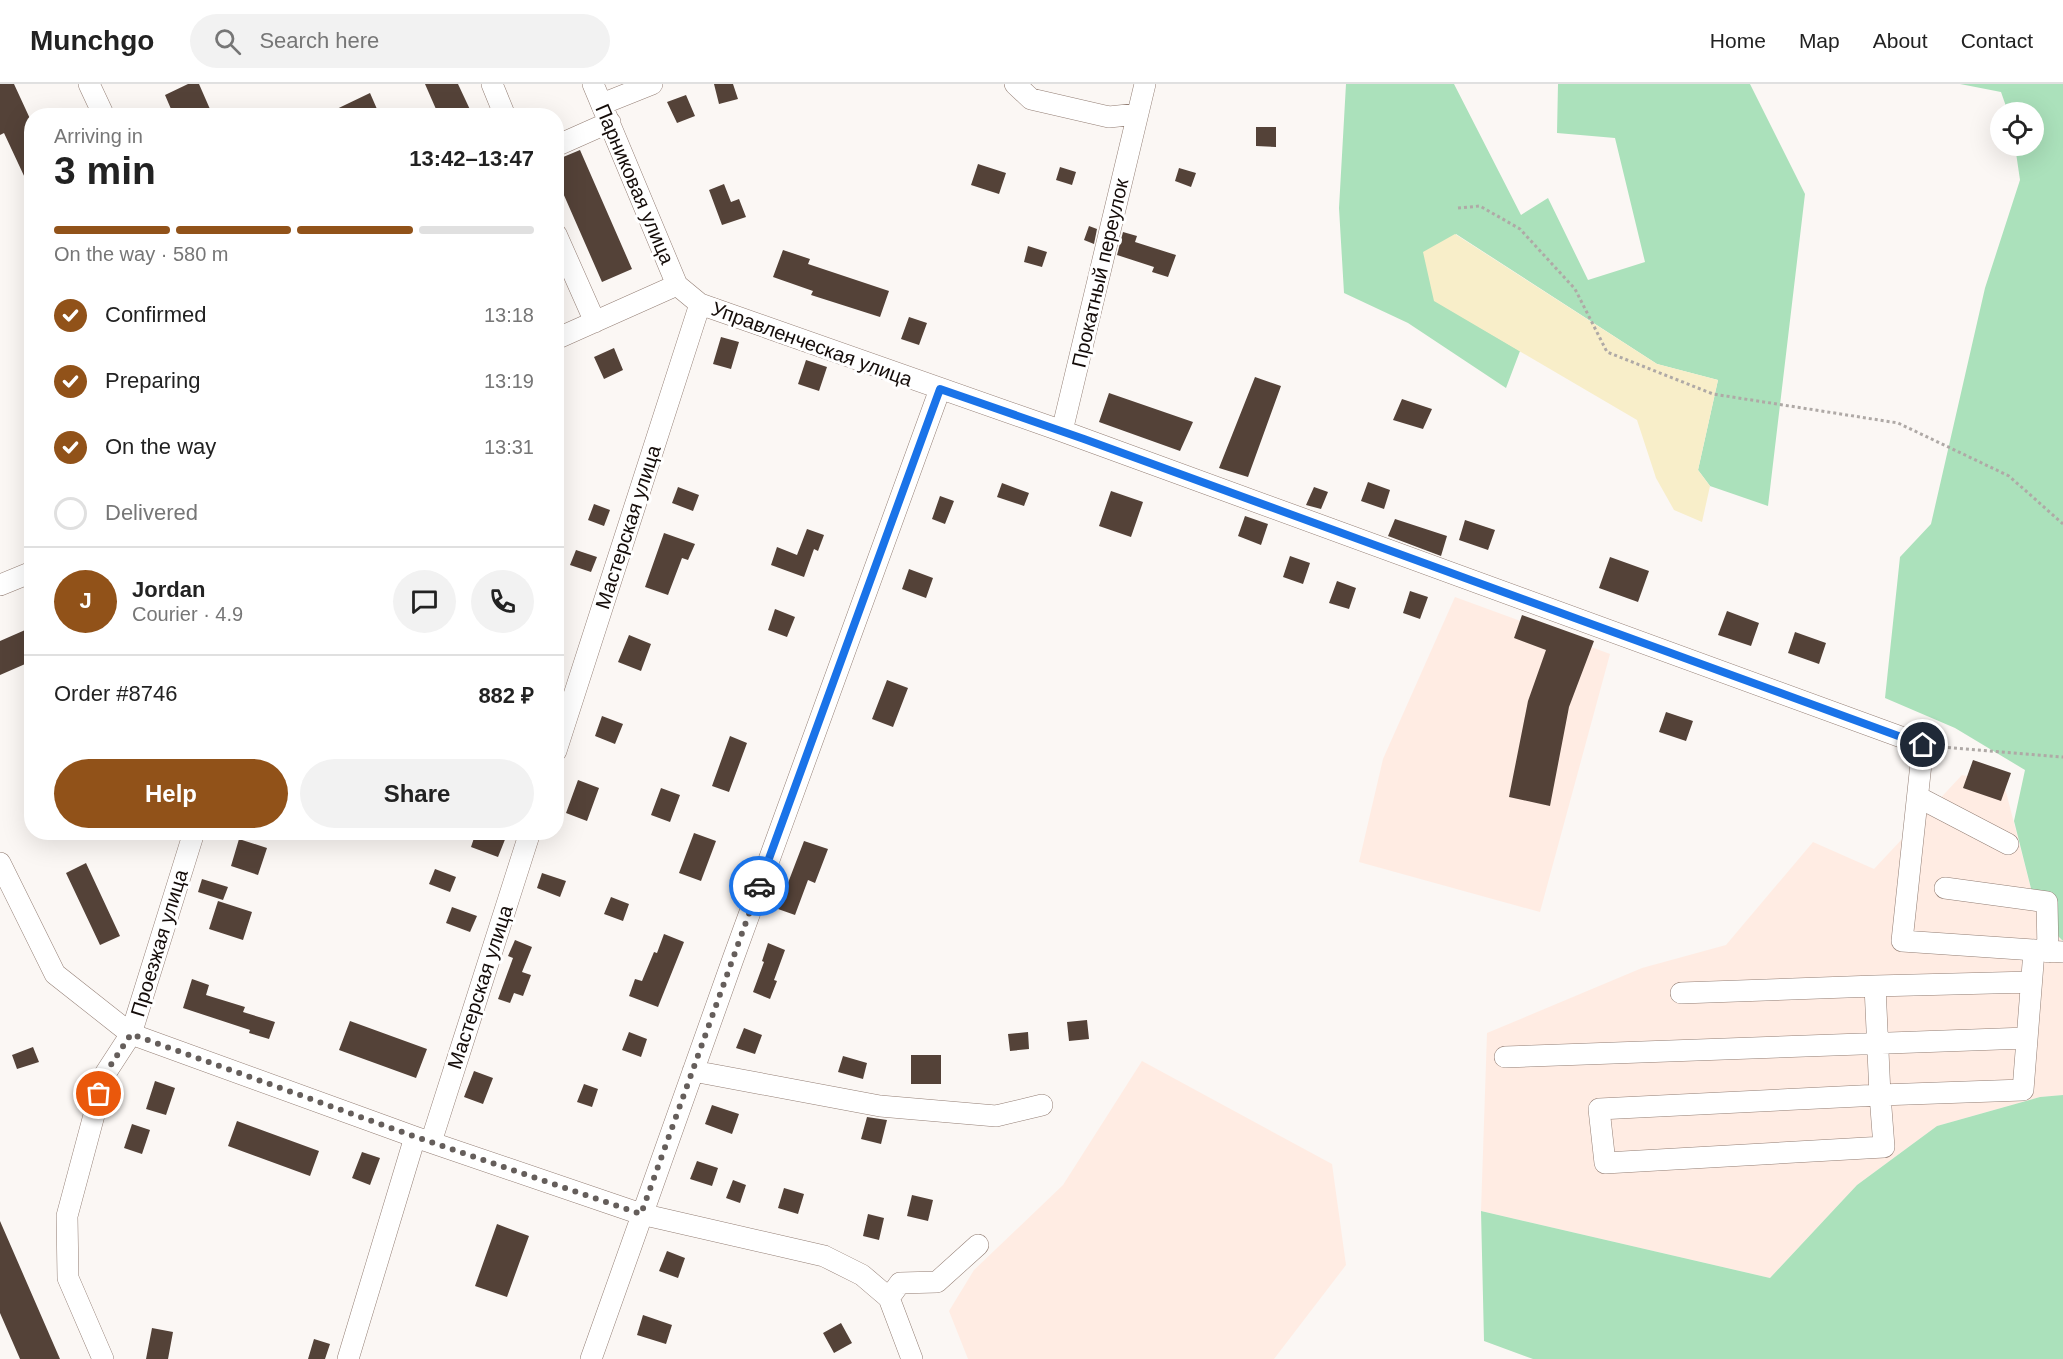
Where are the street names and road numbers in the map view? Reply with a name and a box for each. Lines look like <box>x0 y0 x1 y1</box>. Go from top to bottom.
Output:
street label: Парниковая улица <box>591 101 679 268</box>
street label: Прокатный переулок <box>1068 176 1132 370</box>
street label: Управленческая улица <box>709 297 916 391</box>
street label: Мастерская улица <box>591 442 665 612</box>
street label: Проезжая улица <box>126 866 192 1019</box>
street label: Мастерская улица <box>443 902 517 1072</box>

